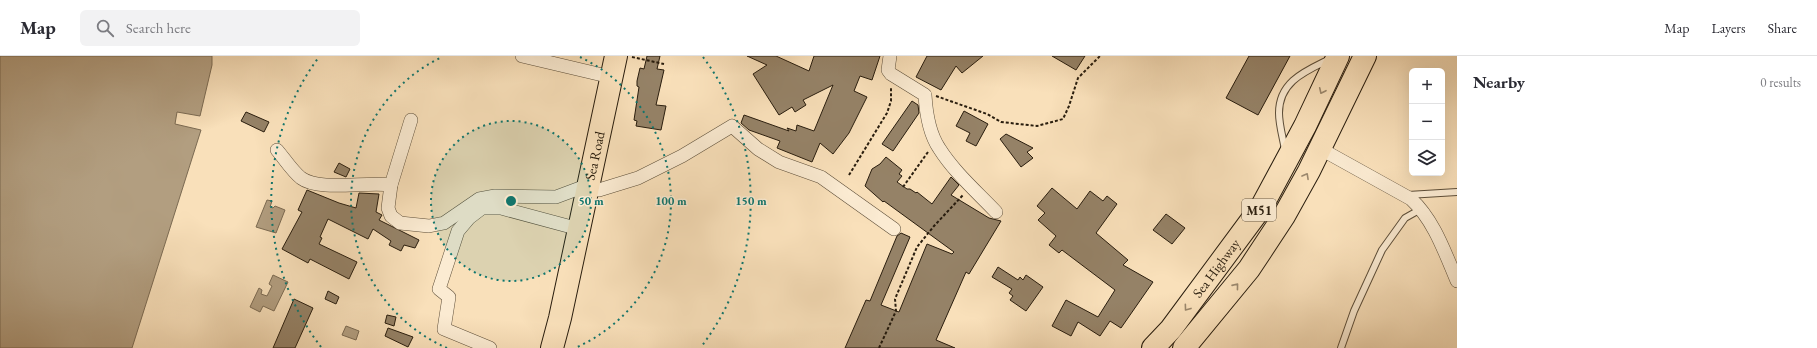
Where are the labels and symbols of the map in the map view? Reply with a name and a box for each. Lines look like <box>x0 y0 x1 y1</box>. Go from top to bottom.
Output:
one-way arrow <box>1318 88 1326 95</box>
street label: Sea Road <box>581 129 609 182</box>
one-way arrow <box>1301 173 1308 180</box>
text: 50 m <box>578 193 604 209</box>
text: 100 m <box>655 193 687 209</box>
text: 150 m <box>735 193 767 209</box>
centre of rings <box>504 194 518 208</box>
road number: M51 <box>1242 199 1276 221</box>
street label: Sea Highway <box>1188 234 1244 301</box>
one-way arrow <box>1231 283 1238 290</box>
one-way arrow <box>1184 304 1191 311</box>

